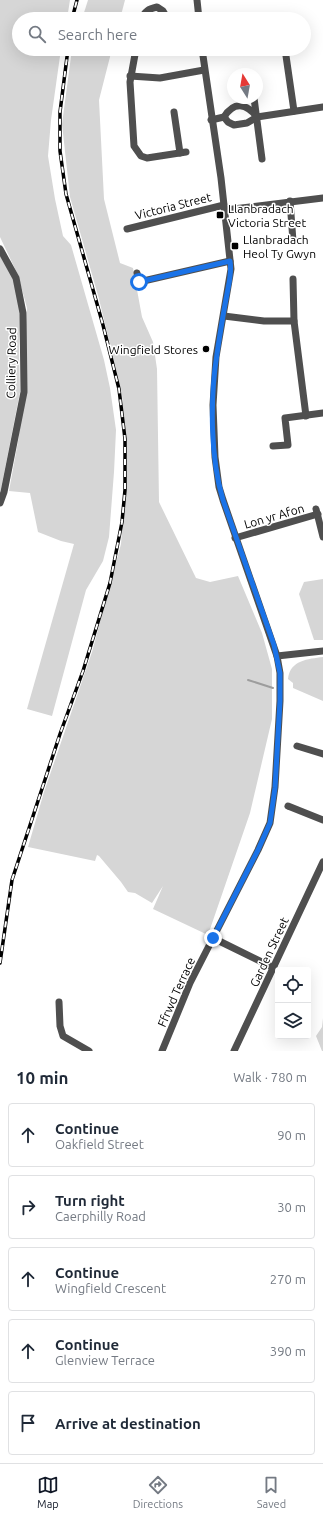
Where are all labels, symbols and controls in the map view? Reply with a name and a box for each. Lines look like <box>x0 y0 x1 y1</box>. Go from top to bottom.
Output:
search box <box>12 12 311 56</box>
icon: search <box>26 23 48 45</box>
text: Search here <box>58 26 137 43</box>
north arrow <box>227 68 263 104</box>
street label: Victoria Street <box>134 190 213 222</box>
place label: Llanbradach Victoria Street <box>228 202 306 229</box>
marker: Llanbradach Victoria Street <box>215 210 225 220</box>
place label: Llanbradach Heol Ty Gwyn <box>243 233 316 260</box>
marker: Llanbradach Heol Ty Gwyn <box>230 241 240 251</box>
route start <box>130 273 148 291</box>
street label: Colliery Road <box>4 327 18 399</box>
place label: Wingfield Stores <box>109 343 198 356</box>
marker: Wingfield Stores <box>201 344 211 354</box>
street label: Lon yr Afon <box>242 501 306 531</box>
street label: Garden Street <box>247 915 291 989</box>
route end <box>204 929 222 947</box>
street label: Ffrwd Terrace <box>155 955 197 1029</box>
map controls <box>275 967 311 1039</box>
button: locate <box>275 967 311 1003</box>
button: layers <box>275 1003 311 1039</box>
text: 10 min <box>16 1068 69 1087</box>
text: Walk · 780 m <box>233 1070 307 1084</box>
text: Continue <box>55 1120 119 1137</box>
icon: ahead <box>17 1124 39 1146</box>
text: 90 m <box>277 1128 306 1142</box>
text: Oakfield Street <box>55 1137 144 1151</box>
text: Turn right <box>55 1192 125 1209</box>
icon: right <box>17 1196 39 1218</box>
text: 30 m <box>277 1200 306 1214</box>
text: Caerphilly Road <box>55 1209 146 1223</box>
text: Continue <box>55 1264 119 1281</box>
icon: ahead <box>17 1268 39 1290</box>
text: 270 m <box>270 1272 306 1286</box>
text: Wingfield Crescent <box>55 1281 166 1295</box>
text: Continue <box>55 1336 119 1353</box>
icon: ahead <box>17 1340 39 1362</box>
text: 390 m <box>270 1344 306 1358</box>
text: Glenview Terrace <box>55 1353 155 1367</box>
icon: arrive <box>17 1412 39 1434</box>
text: Arrive at destination <box>55 1415 201 1432</box>
tab: Map <box>37 1474 59 1510</box>
tab: Directions <box>133 1474 183 1510</box>
tab: Saved <box>257 1474 286 1510</box>

